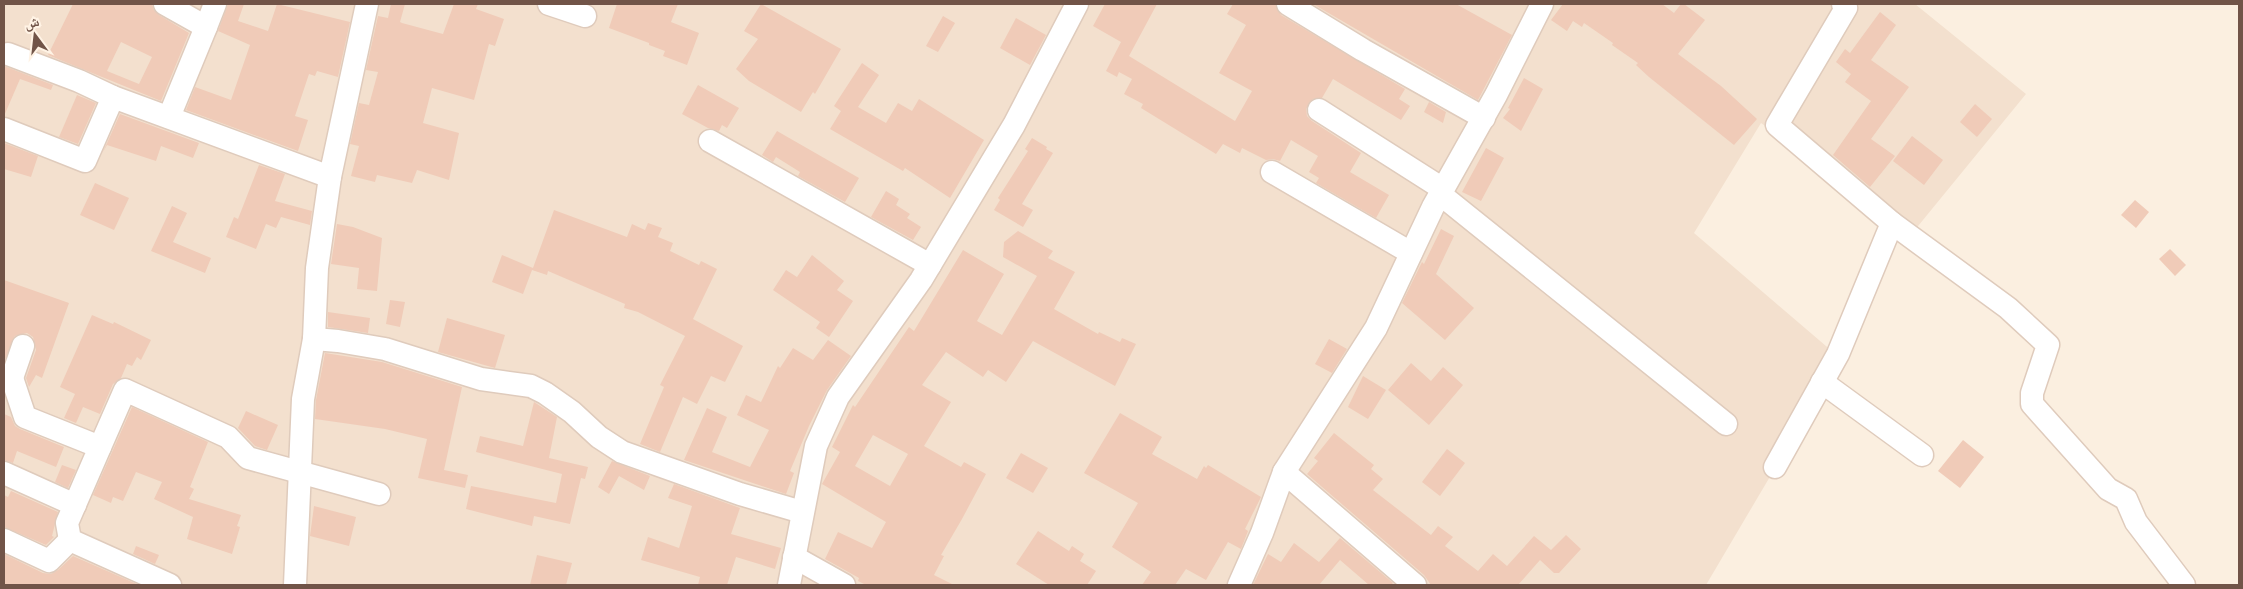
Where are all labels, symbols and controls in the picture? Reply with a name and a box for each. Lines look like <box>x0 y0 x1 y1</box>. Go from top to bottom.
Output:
north arrow <box>10 10 60 60</box>
text: ش <box>22 12 41 33</box>

